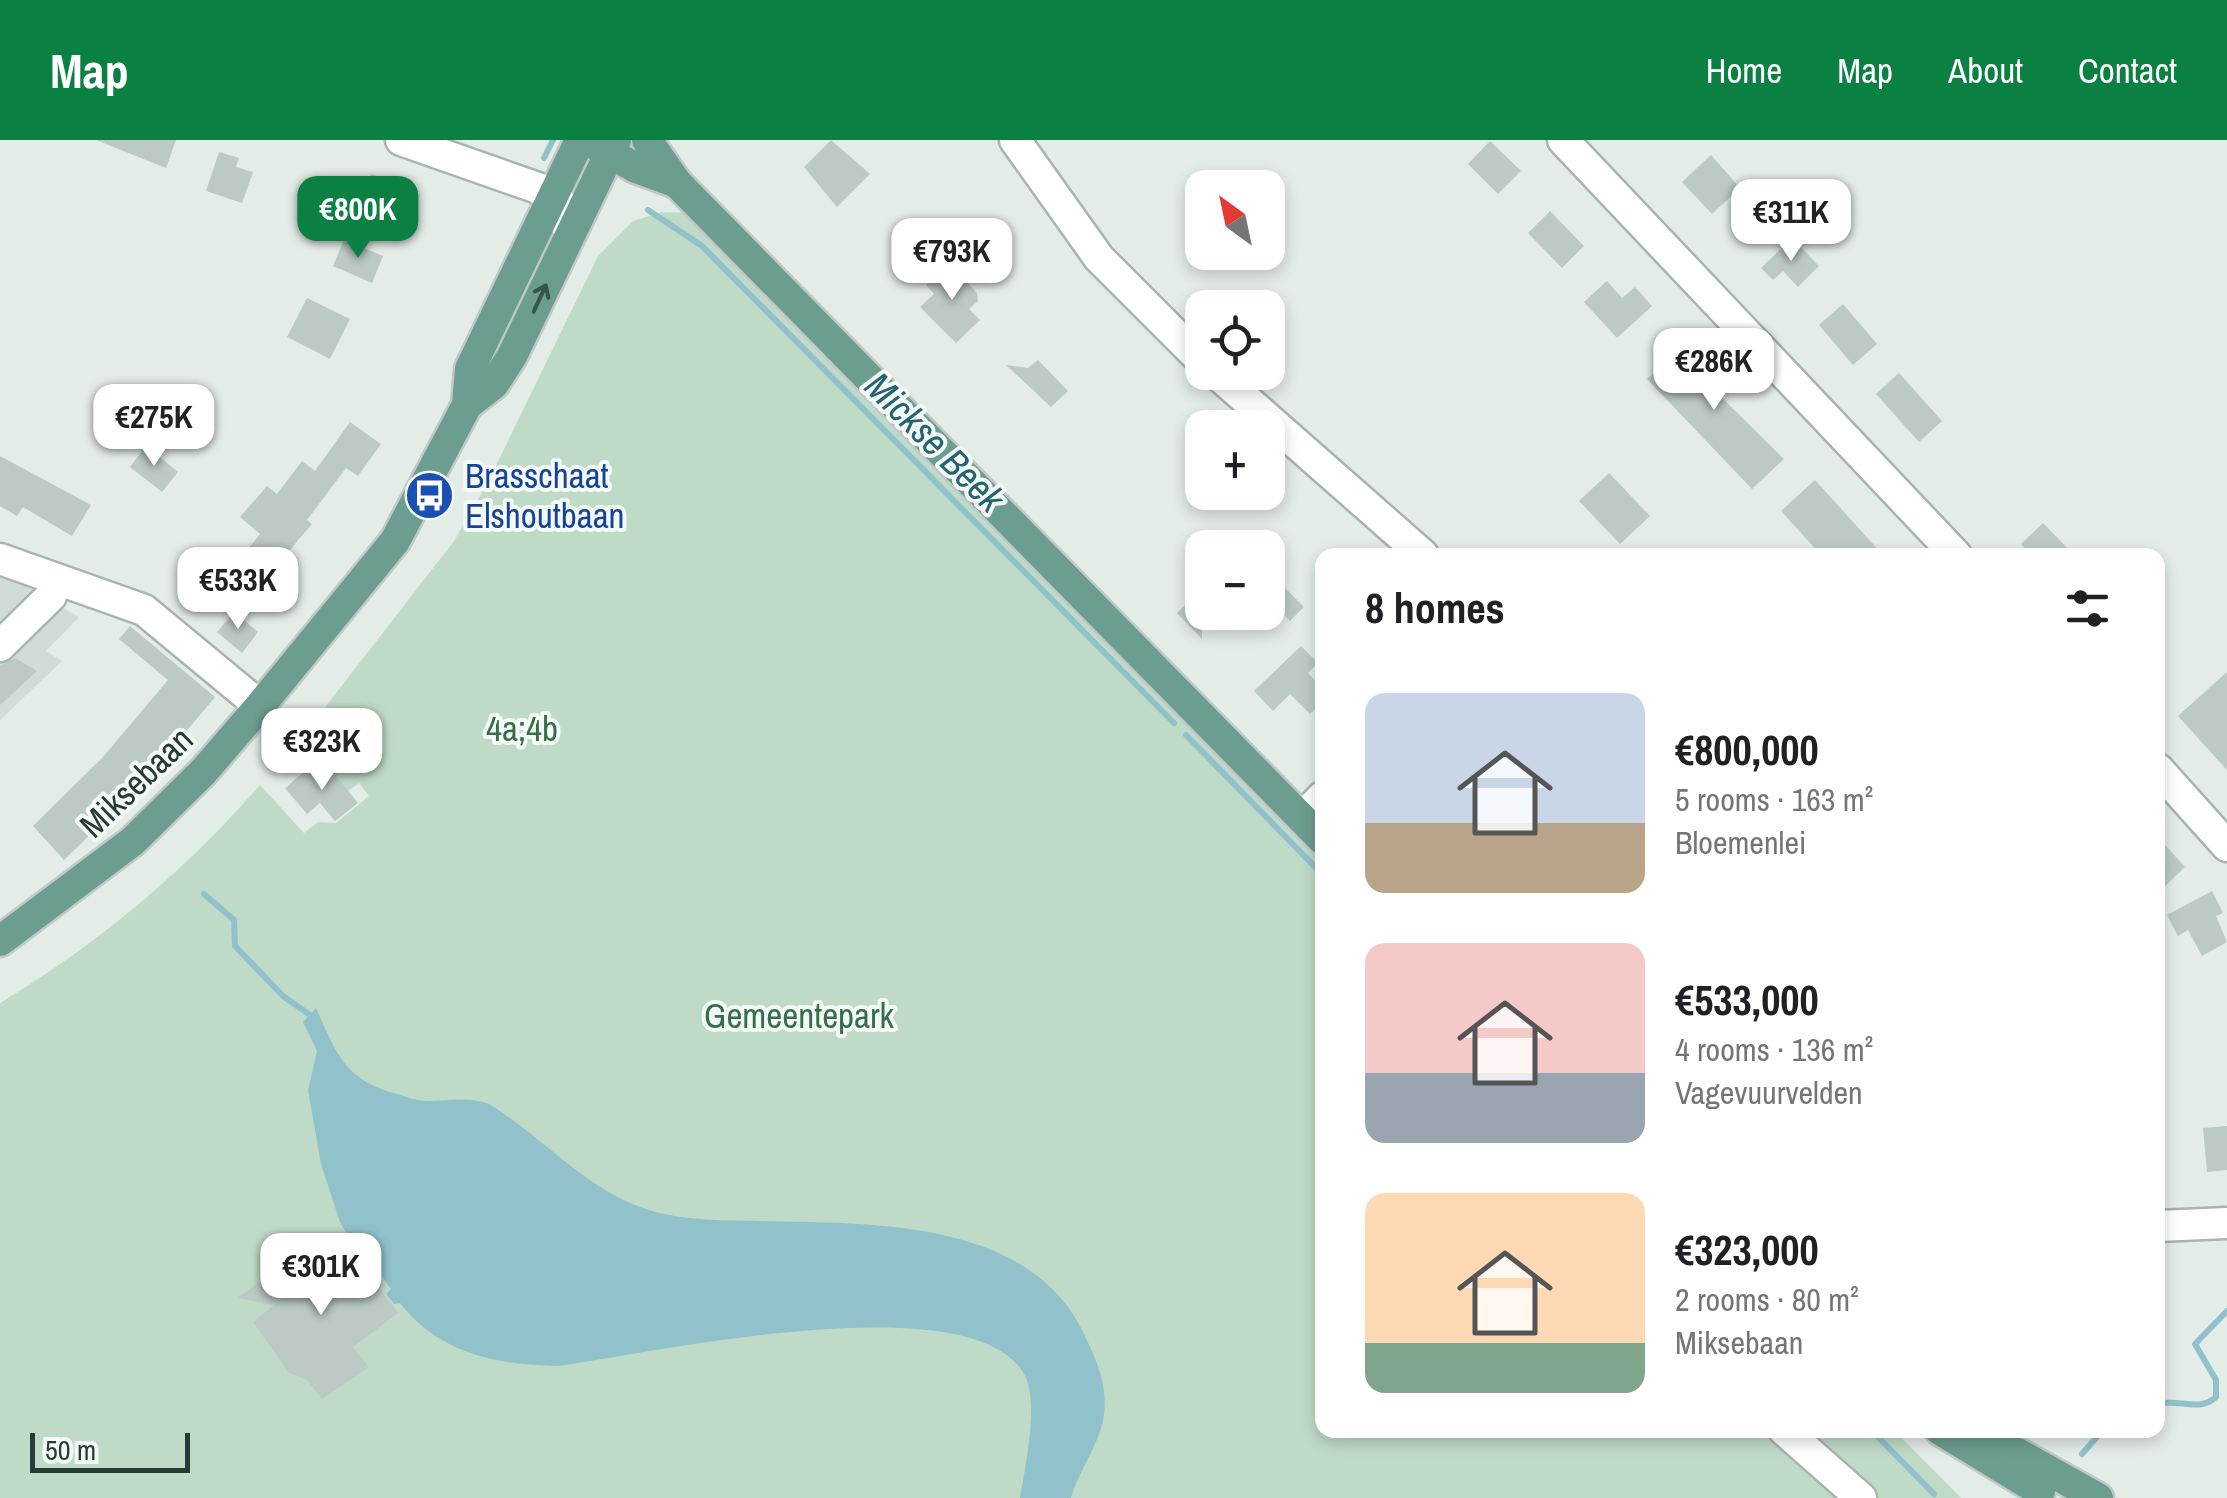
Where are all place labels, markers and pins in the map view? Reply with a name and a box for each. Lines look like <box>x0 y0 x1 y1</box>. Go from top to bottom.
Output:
pin: €800K <box>288 176 428 261</box>
pin: €311K <box>1721 179 1861 264</box>
pin: €793K <box>882 218 1022 303</box>
pin: €286K <box>1644 328 1784 413</box>
pin: €275K <box>84 384 224 469</box>
place label: Brasschaat Elshoutbaan <box>465 452 625 539</box>
bus stop icon: Brasschaat Elshoutbaan <box>404 469 456 521</box>
pin: €533K <box>168 547 308 632</box>
pin: €323K <box>252 708 392 793</box>
pin: €301K <box>251 1233 391 1318</box>

